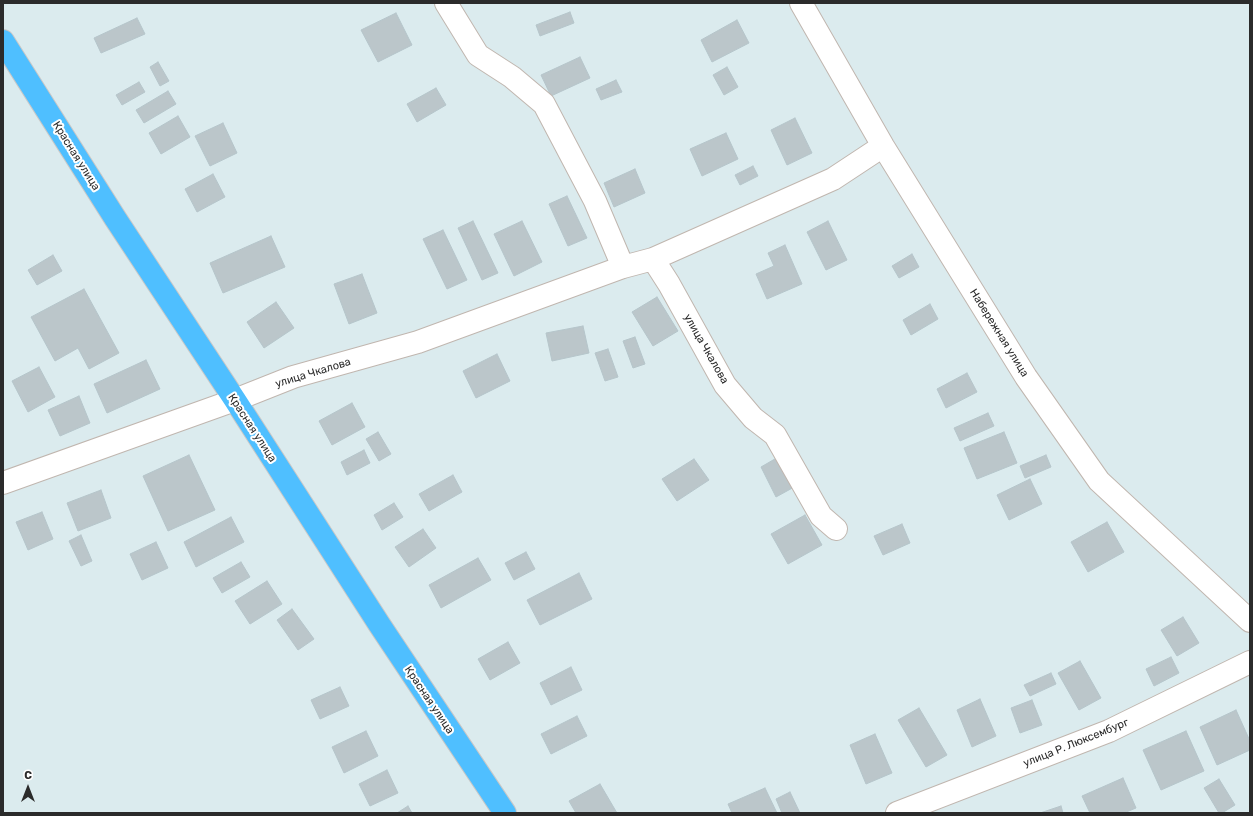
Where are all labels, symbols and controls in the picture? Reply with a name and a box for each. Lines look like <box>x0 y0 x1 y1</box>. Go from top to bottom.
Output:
street label: Красная улица <box>50 119 102 193</box>
street label: Набережная улица <box>967 287 1031 379</box>
street label: улица Чкалова <box>681 312 731 386</box>
street label: улица Чкалова <box>274 355 352 391</box>
street label: Красная улица <box>225 391 279 465</box>
street label: Красная улица <box>401 664 457 736</box>
street label: улица Р. Люксембург <box>1021 716 1131 770</box>
north arrow <box>8 768 48 808</box>
text: С <box>24 769 32 782</box>

